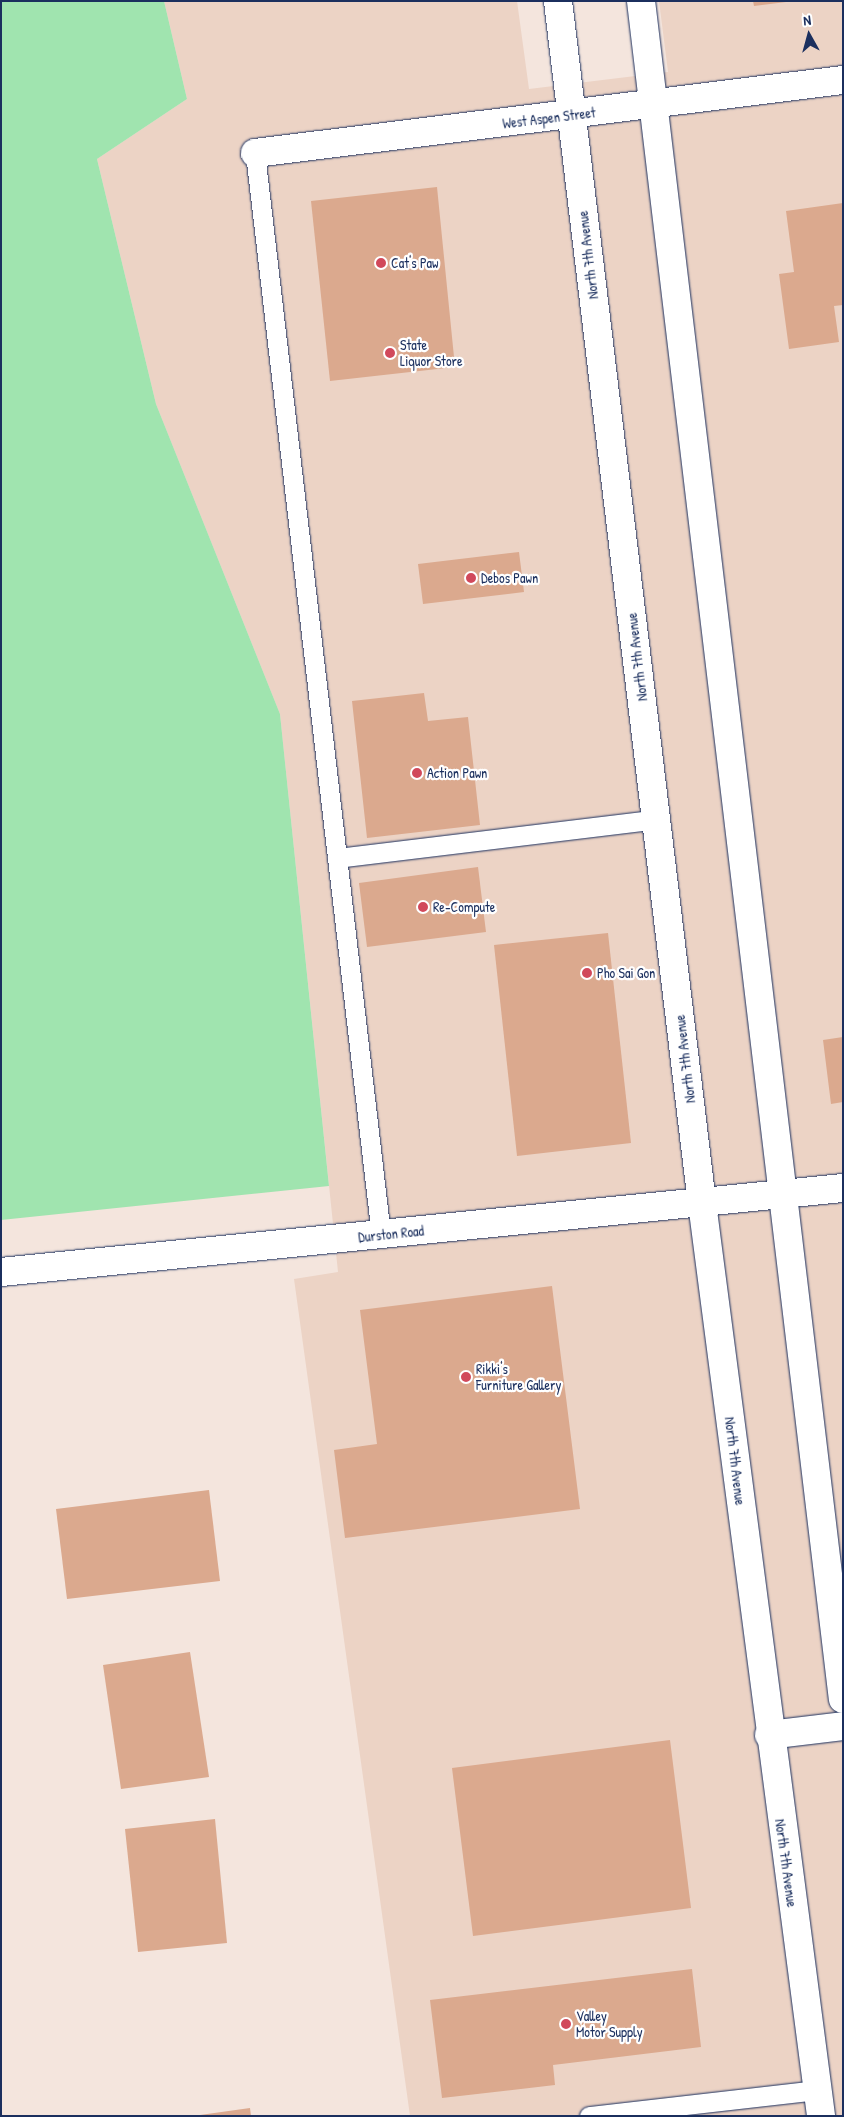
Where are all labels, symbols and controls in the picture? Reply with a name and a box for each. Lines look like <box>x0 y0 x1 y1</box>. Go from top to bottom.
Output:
north arrow <box>784 10 834 60</box>
text: N <box>802 10 812 29</box>
street label: West Aspen Street <box>502 104 596 132</box>
street label: North 7th Avenue <box>574 210 602 300</box>
place label: Cat's Paw <box>391 255 439 271</box>
marker: Cat's Paw <box>375 257 387 269</box>
place label: State Liquor Store <box>400 337 463 370</box>
marker: State Liquor Store <box>384 347 396 359</box>
place label: Debos Pawn <box>481 570 538 586</box>
marker: Debos Pawn <box>465 572 477 584</box>
street label: North 7th Avenue <box>623 612 651 702</box>
place label: Action Pawn <box>427 765 487 781</box>
marker: Action Pawn <box>411 767 423 779</box>
place label: Re-Compute <box>433 899 495 915</box>
marker: Re-Compute <box>417 901 429 913</box>
place label: Pho Sai Gon <box>597 965 655 981</box>
marker: Pho Sai Gon <box>581 967 593 979</box>
street label: North 7th Avenue <box>671 1014 699 1104</box>
street label: Durston Road <box>357 1222 425 1246</box>
place label: Rikki's Furniture Gallery <box>476 1361 561 1394</box>
marker: Rikki's Furniture Gallery <box>460 1371 472 1383</box>
street label: North 7th Avenue <box>721 1416 749 1506</box>
street label: North 7th Avenue <box>772 1818 800 1908</box>
place label: Valley Motor Supply <box>576 2008 643 2040</box>
marker: Valley Motor Supply <box>560 2018 572 2030</box>

